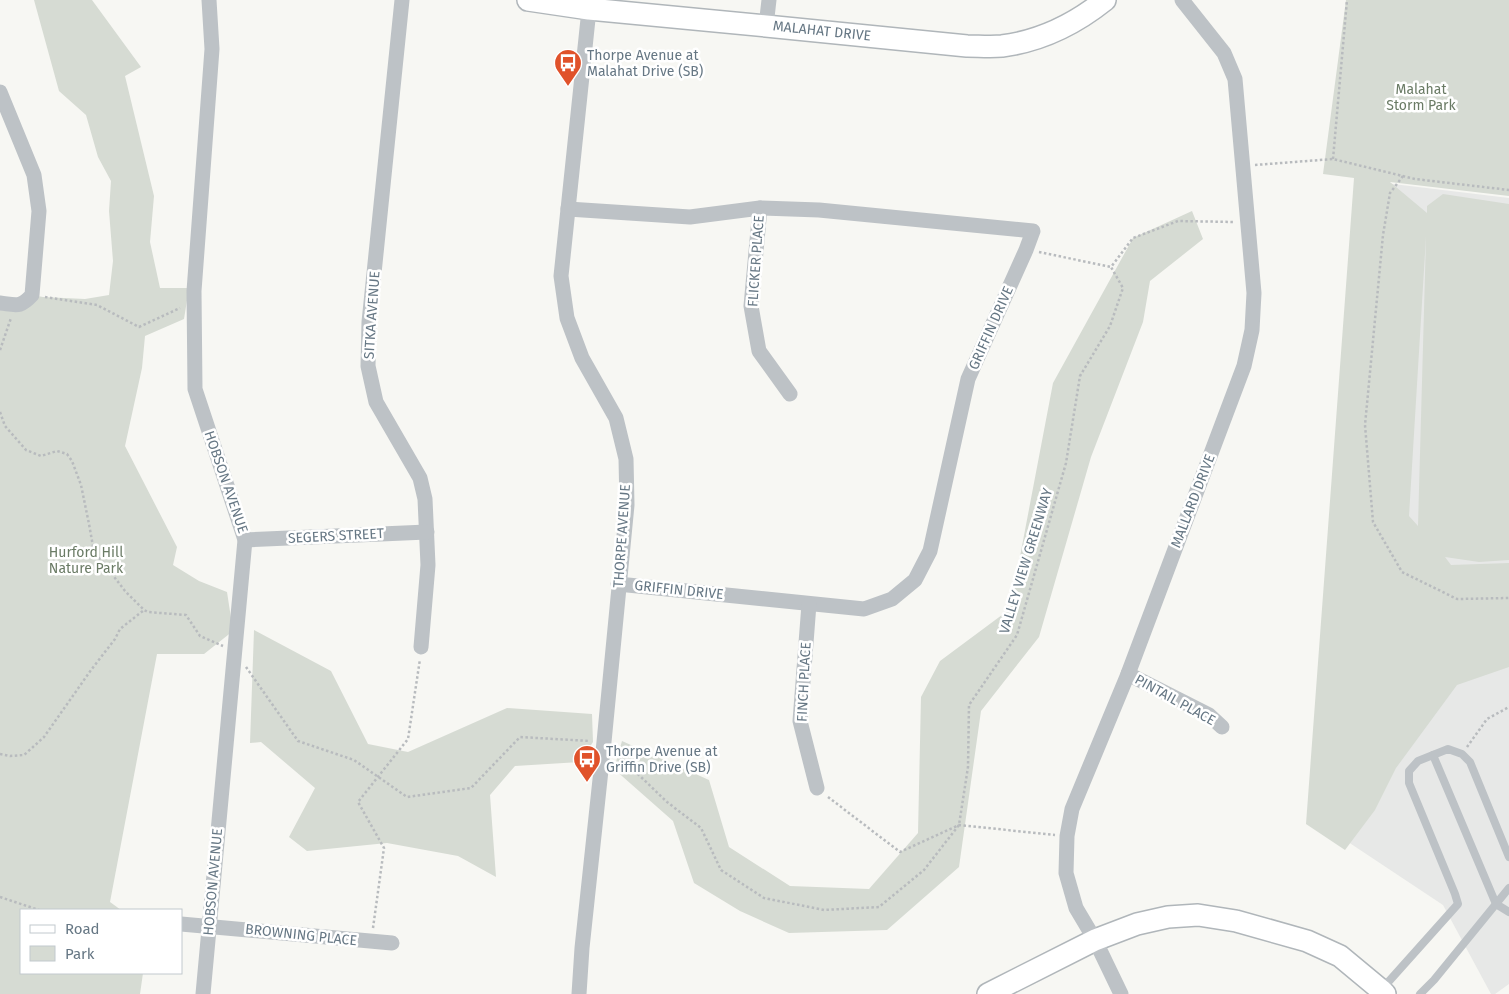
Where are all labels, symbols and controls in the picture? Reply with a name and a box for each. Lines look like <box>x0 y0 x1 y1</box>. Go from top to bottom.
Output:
street label: MALAHAT DRIVE <box>772 17 872 45</box>
place label: Thorpe Avenue at Malahat Drive (SB) <box>587 47 703 80</box>
bus stop icon: Thorpe Avenue at Malahat Drive (SB) <box>553 48 583 87</box>
park label: Malahat Storm Park <box>1386 81 1456 114</box>
street label: FLICKER PLACE <box>744 214 768 308</box>
street label: SITKA AVENUE <box>360 270 384 360</box>
street label: GRIFFIN DRIVE <box>965 284 1017 372</box>
street label: HOBSON AVENUE <box>200 428 252 536</box>
street label: MALLARD DRIVE <box>1167 452 1219 550</box>
street label: THORPE AVENUE <box>610 484 634 588</box>
street label: VALLEY VIEW GREENWAY <box>996 486 1056 636</box>
street label: SEGERS STREET <box>287 525 385 547</box>
park label: Hurford Hill Nature Park <box>49 544 124 577</box>
street label: GRIFFIN DRIVE <box>634 577 724 603</box>
street label: FINCH PLACE <box>793 642 815 722</box>
street label: PINTAIL PLACE <box>1132 671 1218 729</box>
place label: Thorpe Avenue at Griffin Drive (SB) <box>606 743 718 776</box>
bus stop icon: Thorpe Avenue at Griffin Drive (SB) <box>572 744 602 783</box>
street label: HOBSON AVENUE <box>200 828 226 936</box>
legend <box>20 909 182 974</box>
text: Road <box>65 920 100 938</box>
street label: BROWNING PLACE <box>244 921 358 949</box>
text: Park <box>65 945 95 963</box>

